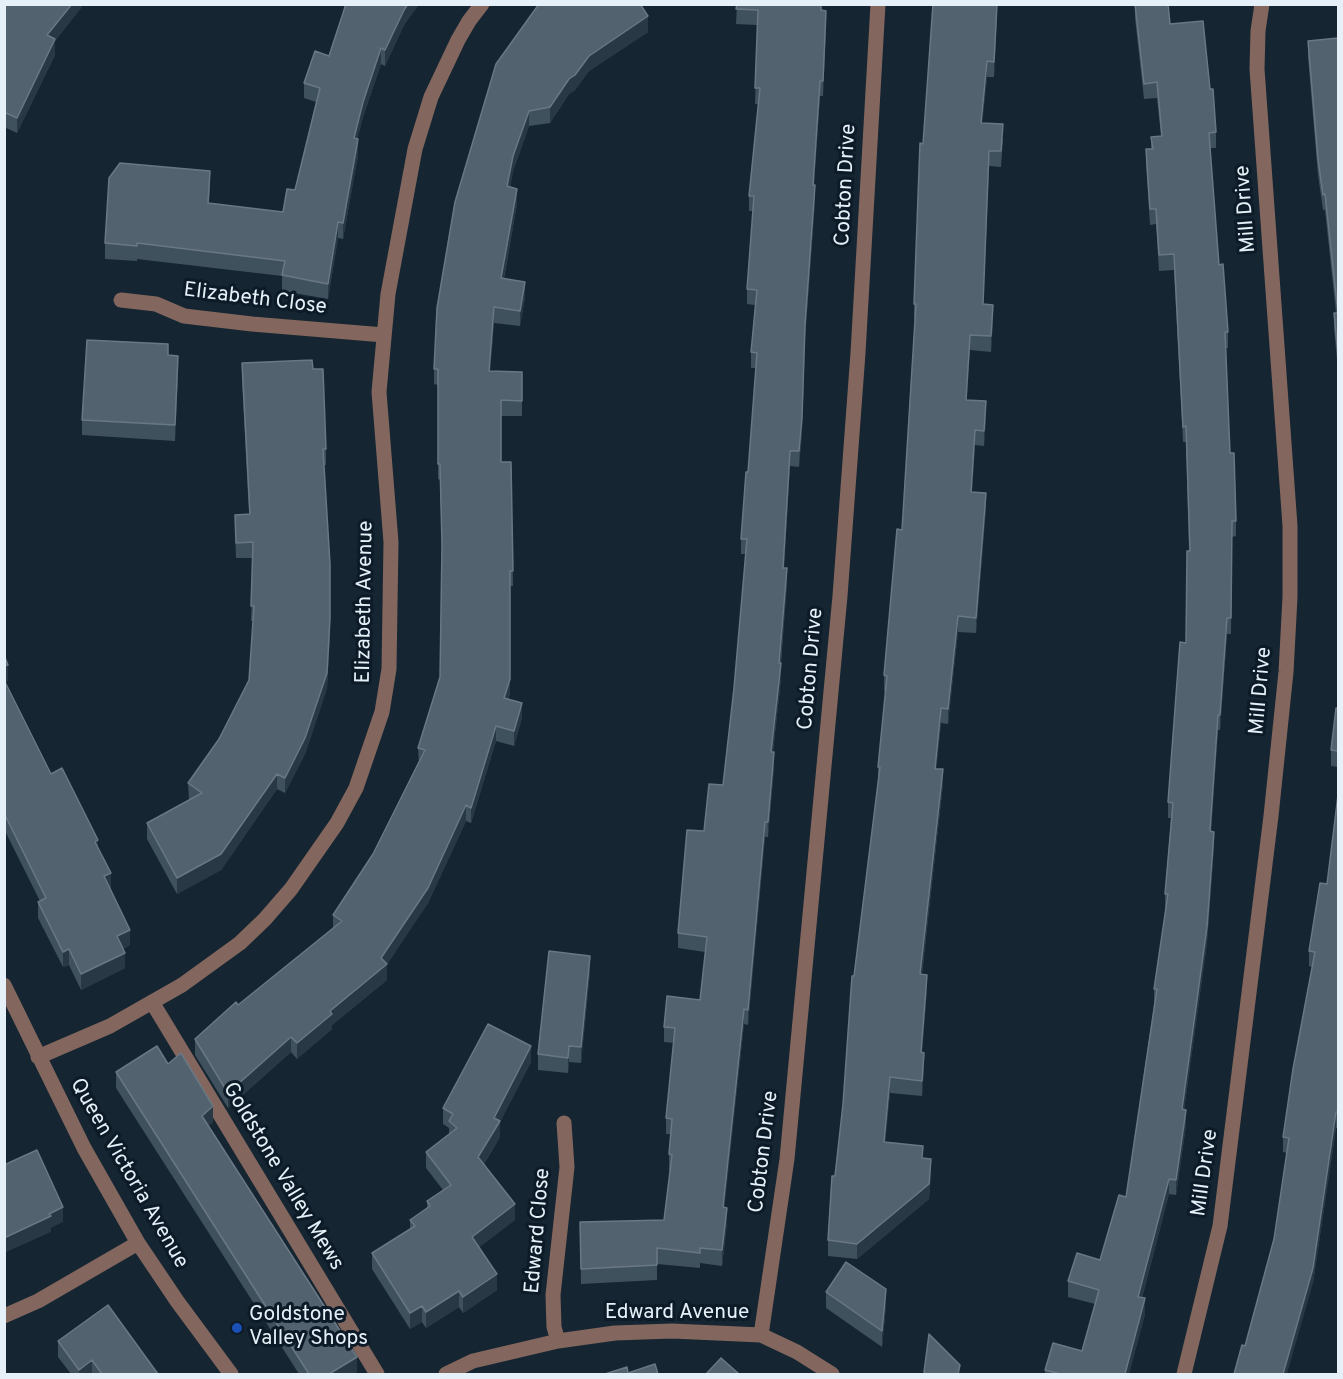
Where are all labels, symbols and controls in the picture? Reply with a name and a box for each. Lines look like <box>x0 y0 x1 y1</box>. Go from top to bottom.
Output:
street label: Cobton Drive <box>831 123 863 247</box>
street label: Mill Drive <box>1231 164 1263 254</box>
street label: Elizabeth Close <box>182 279 328 321</box>
street label: Elizabeth Avenue <box>352 520 380 684</box>
street label: Cobton Drive <box>794 607 830 731</box>
street label: Mill Drive <box>1246 646 1278 736</box>
street label: Queen Victoria Avenue <box>63 1075 193 1273</box>
street label: Goldstone Valley Mews <box>216 1078 348 1276</box>
street label: Cobton Drive <box>745 1089 785 1215</box>
street label: Mill Drive <box>1187 1128 1225 1218</box>
street label: Edward Close <box>521 1167 557 1295</box>
street label: Edward Avenue <box>605 1301 749 1327</box>
place label: Goldstone Valley Shops <box>249 1303 368 1353</box>
marker: Goldstone Valley Shops <box>230 1321 244 1335</box>

